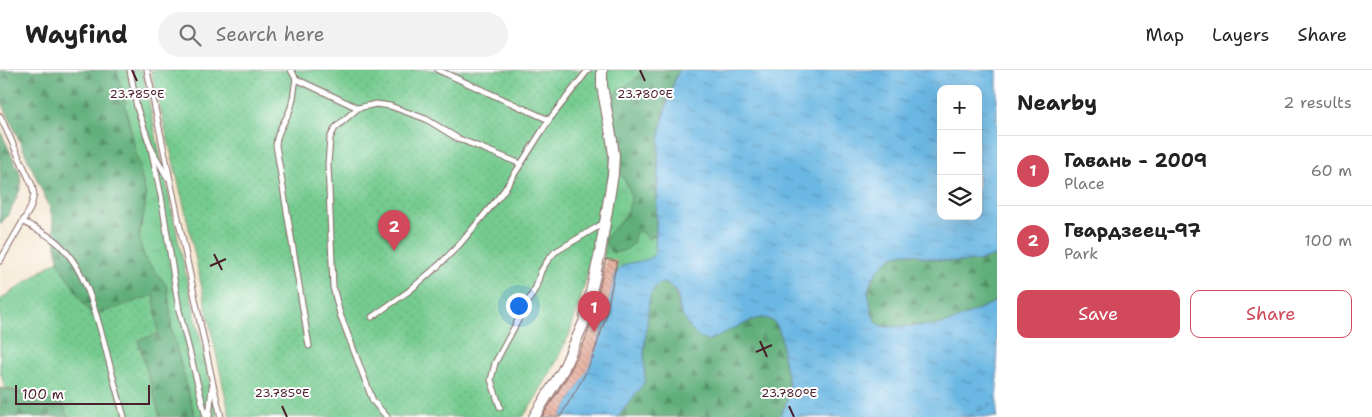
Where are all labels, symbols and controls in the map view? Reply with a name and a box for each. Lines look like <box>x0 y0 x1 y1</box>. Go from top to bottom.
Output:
search box <box>158 12 508 57</box>
text: Wayfind <box>25 19 128 51</box>
icon: search <box>176 21 204 49</box>
text: Search here <box>216 22 324 47</box>
text: Map <box>1146 23 1184 47</box>
text: Layers <box>1212 23 1269 47</box>
text: Share <box>1297 23 1347 47</box>
map controls <box>937 85 982 220</box>
button: + <box>937 85 982 130</box>
text: 23.785°E <box>110 86 164 102</box>
text: 23.780°E <box>617 86 673 102</box>
text: Nearby <box>1017 89 1097 117</box>
text: 2 results <box>1283 92 1352 113</box>
button: − <box>937 130 982 175</box>
text: Гавань - 2009 <box>1064 148 1207 173</box>
text: 1 <box>1029 160 1037 181</box>
text: 60 m <box>1311 160 1352 181</box>
text: Place <box>1064 173 1105 194</box>
button: layers <box>937 175 982 220</box>
pin: 2 <box>378 210 410 251</box>
text: Гвардзеец-97 <box>1064 218 1201 243</box>
text: 2 <box>1027 230 1039 251</box>
text: 100 m <box>1304 230 1352 251</box>
text: Park <box>1064 243 1098 264</box>
button: Save <box>1017 290 1180 338</box>
button: Share <box>1190 290 1352 338</box>
pin: 1 <box>578 291 610 332</box>
your location <box>506 293 532 319</box>
scale bar <box>15 382 150 405</box>
text: 100 m <box>22 385 64 403</box>
text: 23.785°E <box>255 385 309 401</box>
text: 23.780°E <box>761 385 817 401</box>

